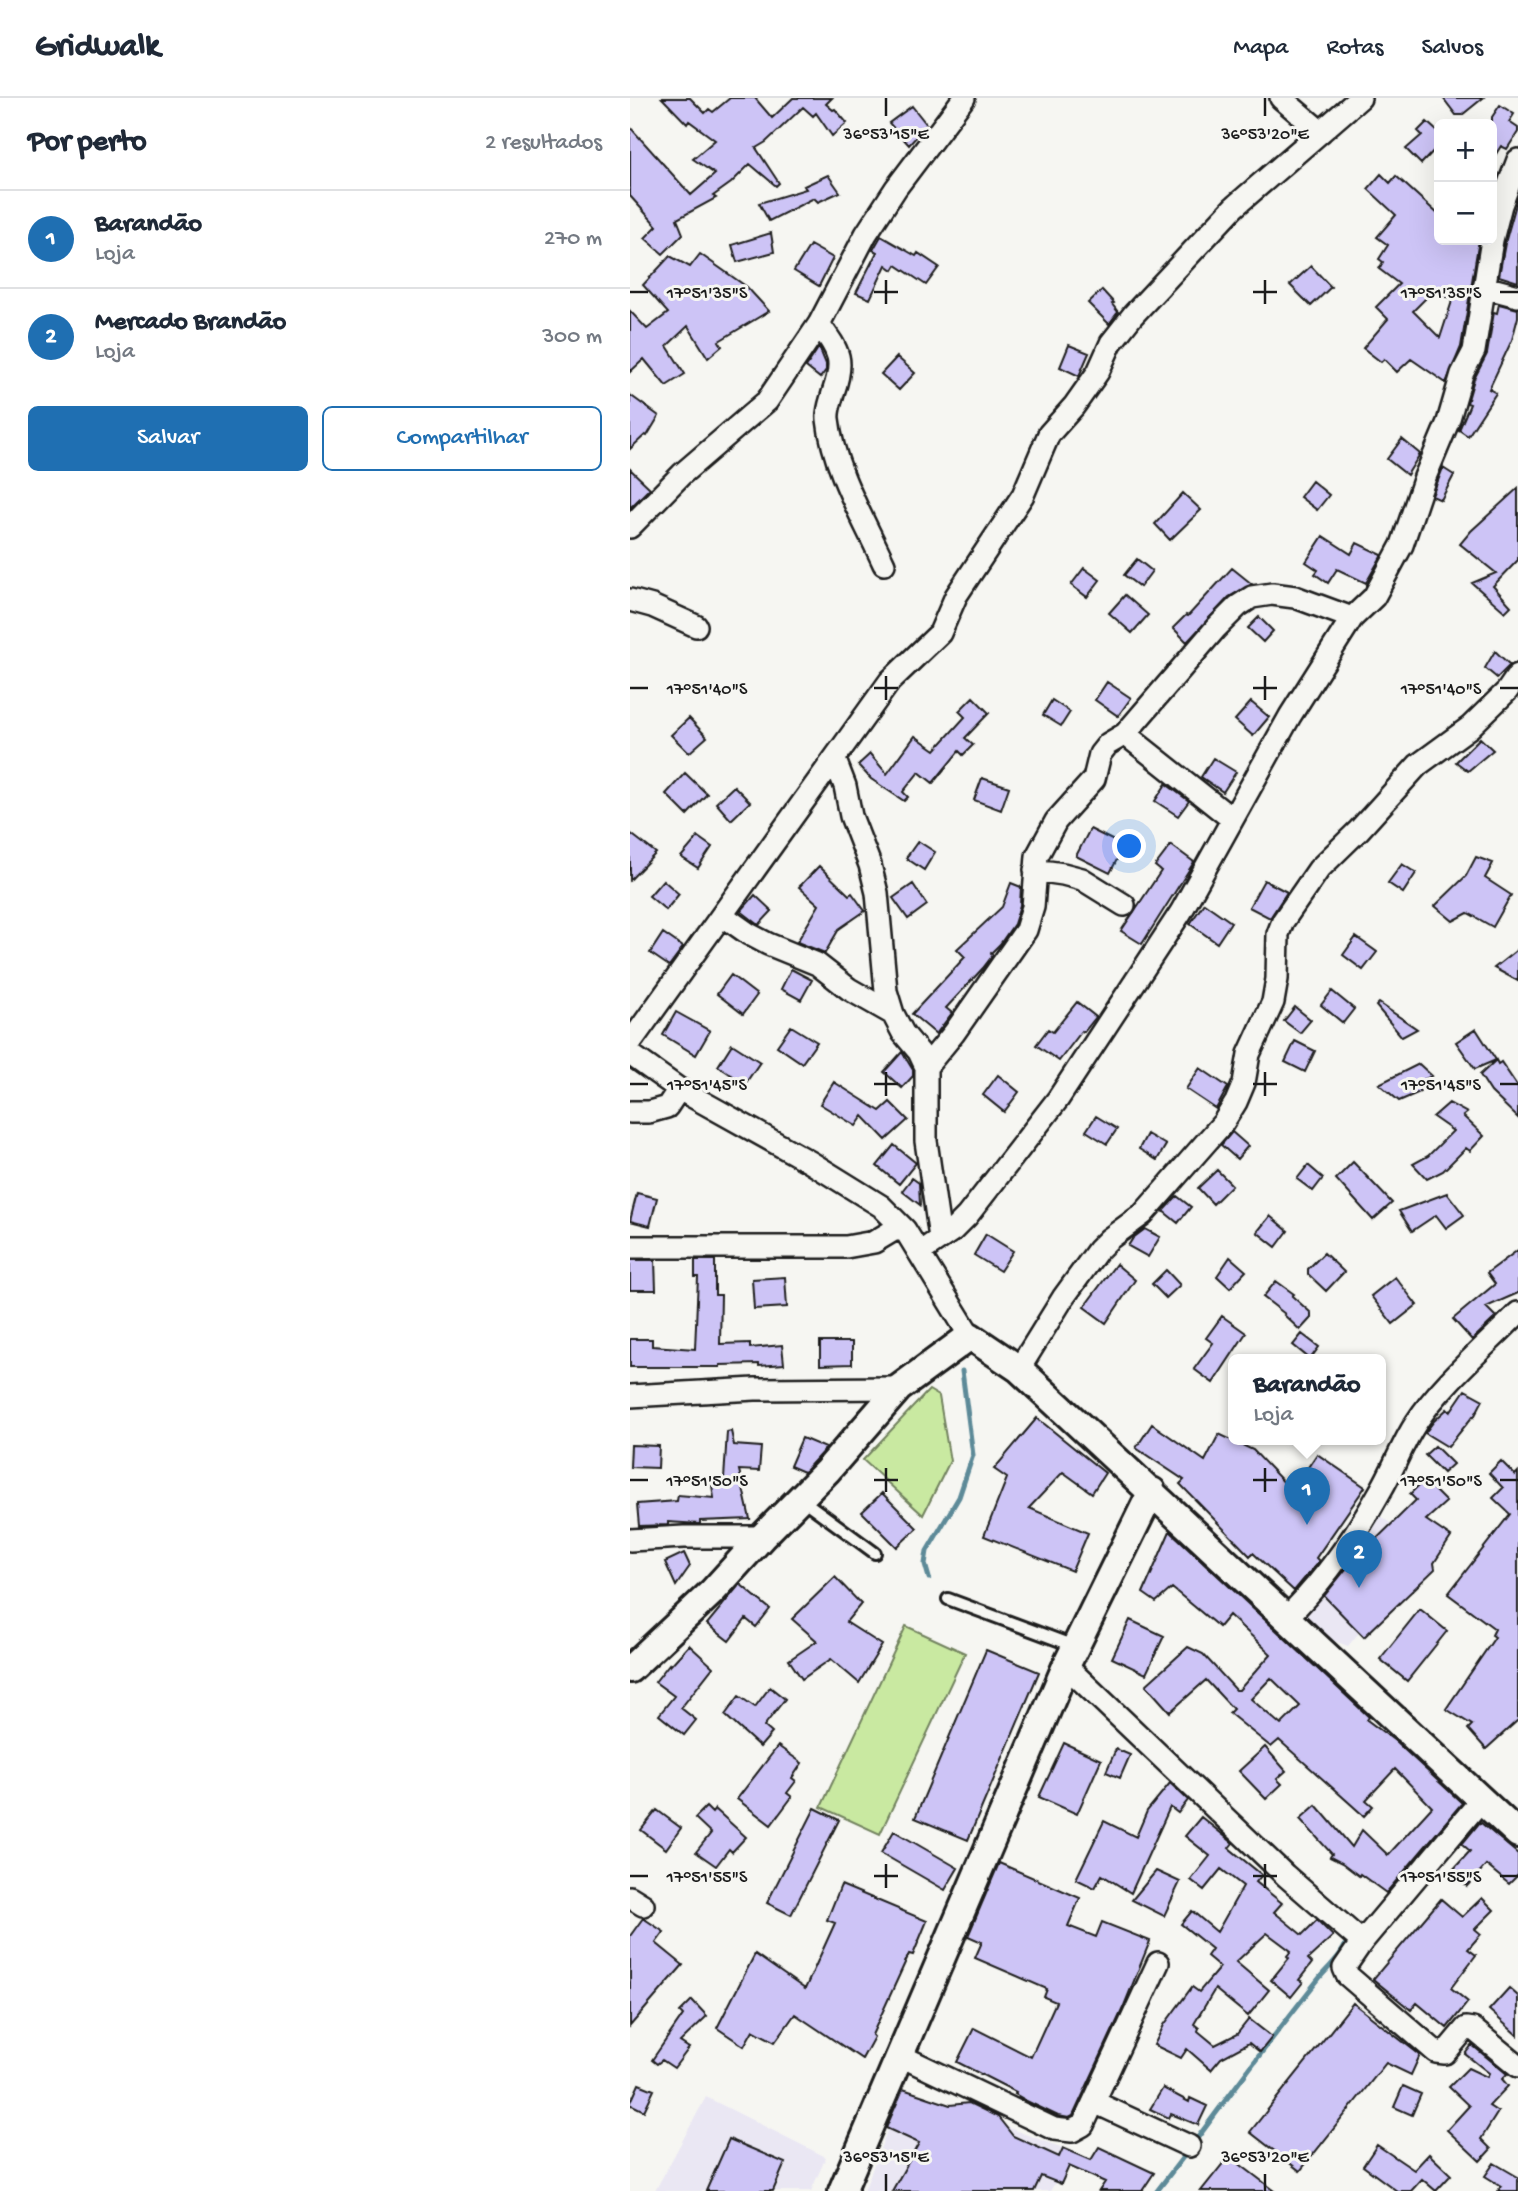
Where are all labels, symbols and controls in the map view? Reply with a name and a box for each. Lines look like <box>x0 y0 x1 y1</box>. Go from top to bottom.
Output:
text: Gridwalk <box>35 29 160 67</box>
text: Mapa <box>1233 34 1288 63</box>
text: Rotas <box>1326 34 1383 63</box>
text: Salvos <box>1421 34 1483 63</box>
map controls <box>1434 119 1497 245</box>
button: + <box>1434 119 1497 182</box>
text: 36°53'15"E <box>842 125 929 146</box>
text: 36°53'20"E <box>1220 125 1310 146</box>
text: Por perto <box>28 126 147 161</box>
text: 2 resultados <box>485 130 602 157</box>
button: − <box>1434 182 1497 245</box>
text: Barandão <box>95 210 202 241</box>
text: 1 <box>46 226 56 253</box>
text: 270 m <box>544 226 602 253</box>
text: Loja <box>95 241 135 268</box>
text: 17°51'35"S <box>666 284 748 305</box>
text: 17°51'35"S <box>1400 284 1482 305</box>
text: Mercado Brandão <box>95 308 286 339</box>
text: 2 <box>45 324 57 351</box>
text: 300 m <box>542 324 602 351</box>
text: Loja <box>95 339 135 366</box>
button: Salvar <box>28 406 308 471</box>
button: Compartilhar <box>322 406 602 471</box>
text: 17°51'40"S <box>666 680 748 701</box>
text: 17°51'40"S <box>1400 680 1482 701</box>
your location <box>1112 829 1146 863</box>
text: 17°51'45"S <box>666 1076 748 1097</box>
text: 17°51'45"S <box>1400 1076 1482 1097</box>
popup <box>1228 1354 1386 1445</box>
text: Barandão <box>1254 1371 1360 1402</box>
text: Loja <box>1254 1402 1293 1429</box>
pin: 1 <box>1284 1467 1330 1525</box>
text: 17°51'50"S <box>665 1472 748 1493</box>
text: 17°51'50"S <box>1399 1472 1482 1493</box>
pin: 2 <box>1336 1530 1382 1588</box>
text: 17°51'55"S <box>666 1868 748 1889</box>
text: 17°51'55"S <box>1400 1868 1482 1889</box>
text: 36°53'15"E <box>842 2148 929 2169</box>
text: 36°53'20"E <box>1220 2148 1310 2169</box>

